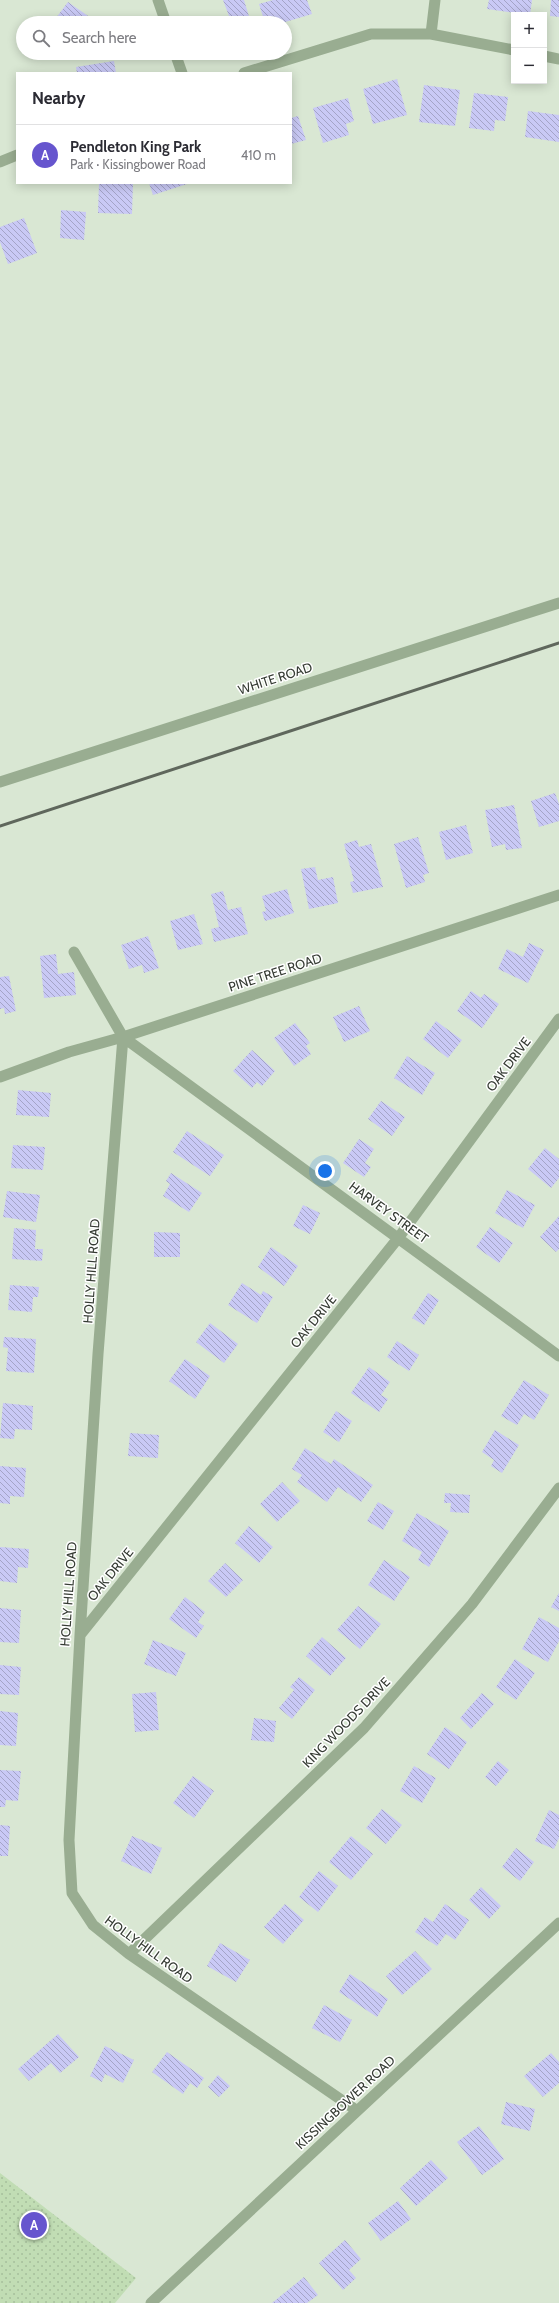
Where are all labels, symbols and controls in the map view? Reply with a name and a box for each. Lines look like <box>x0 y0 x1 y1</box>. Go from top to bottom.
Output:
map controls <box>511 12 547 84</box>
button: + <box>511 12 547 48</box>
search box <box>16 16 292 60</box>
icon: search <box>30 27 52 49</box>
text: Search here <box>62 29 137 47</box>
button: − <box>511 48 547 84</box>
text: Nearby <box>32 88 85 108</box>
text: Pendleton King Park <box>70 138 201 156</box>
text: A <box>41 147 49 163</box>
text: 410 m <box>241 147 276 163</box>
text: Park · Kissingbower Road <box>70 156 206 172</box>
street label: WHITE ROAD <box>236 658 314 698</box>
street label: PINE TREE ROAD <box>226 949 324 995</box>
street label: OAK DRIVE <box>482 1034 534 1094</box>
your location <box>315 1161 335 1181</box>
street label: HARVEY STREET <box>346 1178 432 1246</box>
street label: HOLLY HILL ROAD <box>79 1218 103 1324</box>
street label: OAK DRIVE <box>287 1291 339 1351</box>
street label: HOLLY HILL ROAD <box>56 1541 80 1647</box>
street label: OAK DRIVE <box>84 1544 136 1604</box>
street label: KING WOODS DRIVE <box>299 1673 393 1771</box>
street label: HOLLY HILL ROAD <box>102 1912 196 1986</box>
street label: KISSINGBOWER ROAD <box>292 2052 398 2152</box>
pin: A <box>21 2210 47 2240</box>

